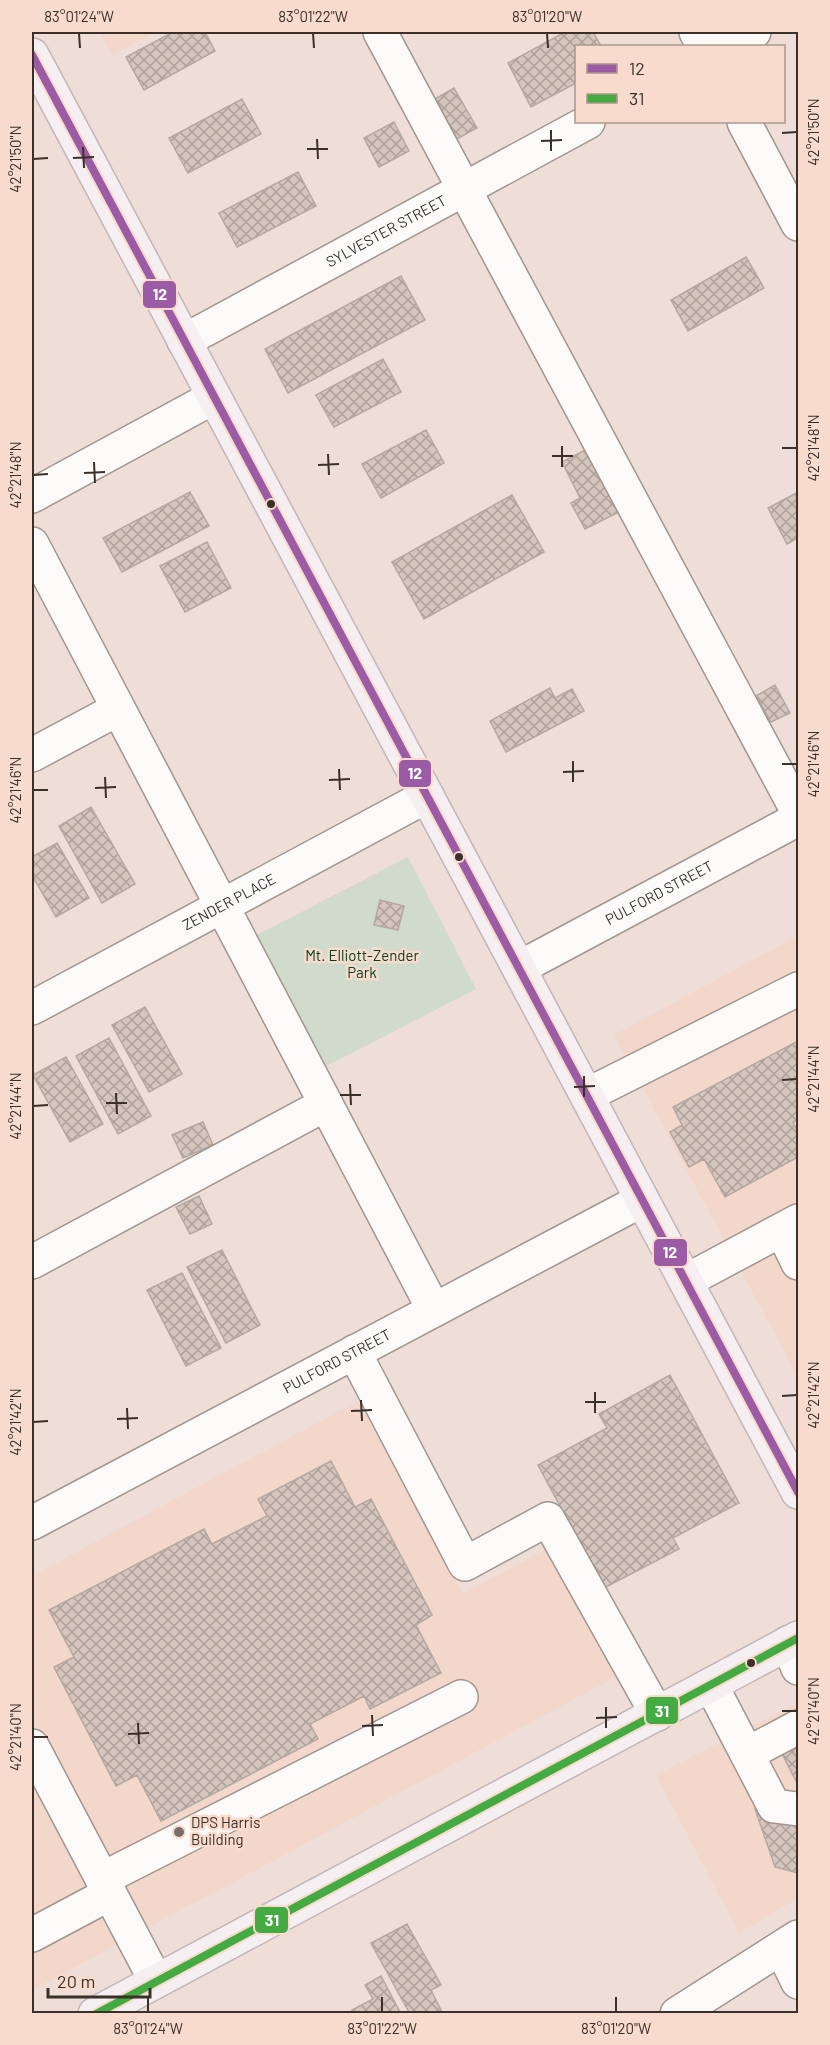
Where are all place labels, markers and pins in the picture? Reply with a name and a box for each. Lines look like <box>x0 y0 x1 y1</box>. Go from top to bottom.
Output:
unlabelled marker <box>265 498 277 510</box>
unlabelled marker <box>453 851 465 863</box>
unlabelled marker <box>745 1657 757 1669</box>
place label: DPS Harris Building <box>191 1813 260 1848</box>
marker: DPS Harris Building <box>172 1825 186 1839</box>

